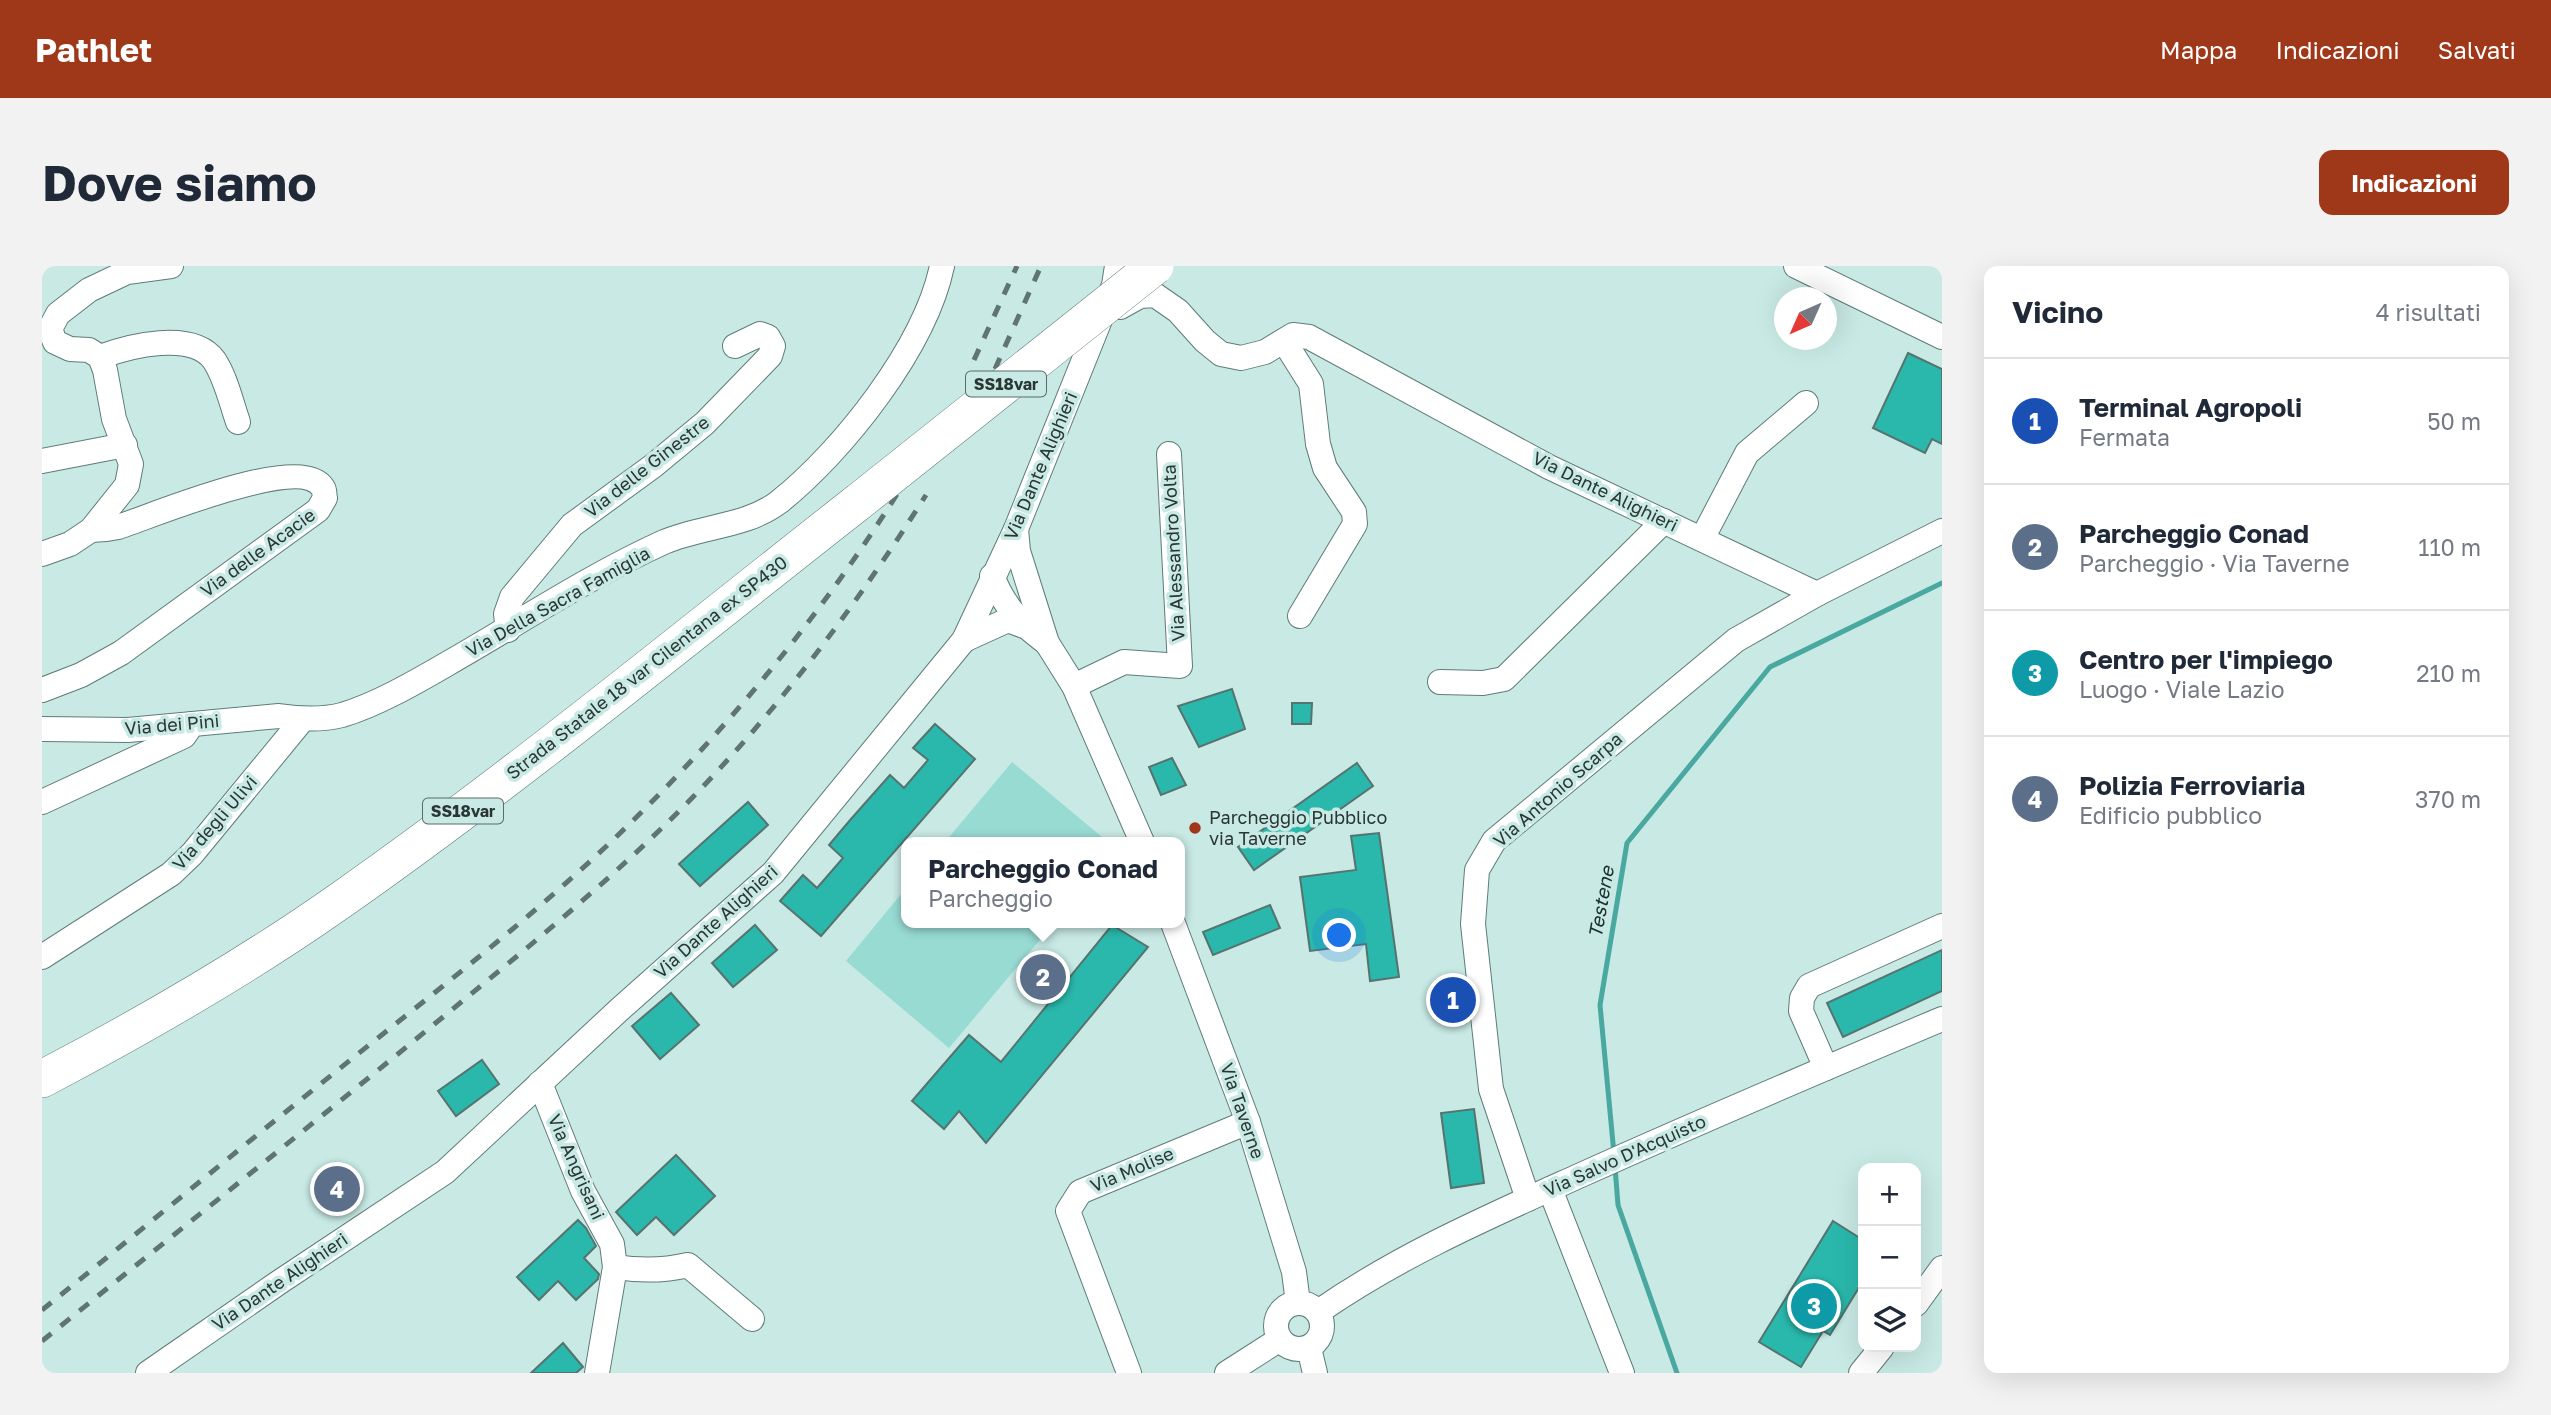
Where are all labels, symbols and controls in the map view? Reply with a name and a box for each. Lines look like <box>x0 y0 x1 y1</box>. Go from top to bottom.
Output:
text: Pathlet <box>35 30 152 69</box>
text: Mappa <box>2160 35 2237 64</box>
text: Indicazioni <box>2275 35 2400 64</box>
text: Salvati <box>2438 35 2516 64</box>
button: Indicazioni <box>2319 150 2509 215</box>
text: Dove siamo <box>42 153 317 212</box>
north arrow <box>1774 287 1837 350</box>
text: Vicino <box>2012 294 2103 330</box>
text: 4 risultati <box>2376 298 2481 326</box>
road number: SS18var <box>966 372 1046 396</box>
street label: Via Dante Alighieri <box>999 388 1081 543</box>
text: Terminal Agropoli <box>2079 392 2302 423</box>
text: 1 <box>2029 407 2041 435</box>
text: 50 m <box>2427 407 2481 435</box>
street label: Via delle Ginestre <box>580 411 713 522</box>
text: Fermata <box>2079 423 2170 451</box>
street label: Via Dante Alighieri <box>1529 446 1682 536</box>
street label: Via Alessandro Volta <box>1157 464 1189 642</box>
street label: Via delle Acacie <box>196 503 319 601</box>
text: Parcheggio Conad <box>2079 518 2309 549</box>
text: 2 <box>2028 533 2042 561</box>
text: 110 m <box>2418 533 2481 561</box>
street label: Via Della Sacra Famiglia <box>462 541 653 661</box>
text: Parcheggio · Via Taverne <box>2079 549 2350 577</box>
street label: Strada Statale 18 var Cilentana ex SP430 <box>502 551 791 784</box>
text: Centro per l'impiego <box>2079 644 2333 675</box>
text: 3 <box>2028 659 2042 687</box>
text: 210 m <box>2416 659 2481 687</box>
text: Luogo · Viale Lazio <box>2079 675 2285 703</box>
street label: Via dei Pini <box>124 709 220 739</box>
street label: Via Antonio Scarpa <box>1488 727 1626 851</box>
text: Polizia Ferroviaria <box>2079 770 2305 801</box>
street label: Via degli Ulivi <box>167 771 261 874</box>
text: 4 <box>2028 785 2042 813</box>
text: 370 m <box>2415 785 2481 813</box>
road number: SS18var <box>423 798 503 824</box>
text: Edificio pubblico <box>2079 801 2262 829</box>
place label: Parcheggio Pubblico via Taverne <box>1209 806 1387 849</box>
marker: Parcheggio Pubblico via Taverne <box>1187 820 1203 836</box>
popup <box>901 837 1185 928</box>
text: Parcheggio Conad <box>928 853 1158 884</box>
street label: Via Dante Alighieri <box>649 860 782 983</box>
water label: Testene <box>1583 862 1618 940</box>
text: Parcheggio <box>928 884 1053 912</box>
your location <box>1322 918 1356 952</box>
pin: 2 <box>1020 951 1066 1003</box>
pin: 1 <box>1430 974 1476 1026</box>
street label: Via Taverne <box>1216 1060 1270 1161</box>
street label: Via Salvo D'Acquisto <box>1540 1109 1709 1201</box>
street label: Via Angrisani <box>544 1110 610 1223</box>
street label: Via Molise <box>1087 1142 1177 1196</box>
pin: 4 <box>314 1163 360 1215</box>
map controls <box>1858 1163 1921 1352</box>
button: + <box>1858 1163 1921 1226</box>
button: − <box>1858 1226 1921 1289</box>
street label: Via Dante Alighieri <box>207 1228 351 1335</box>
pin: 3 <box>1791 1280 1837 1332</box>
button: layers <box>1858 1289 1921 1352</box>

